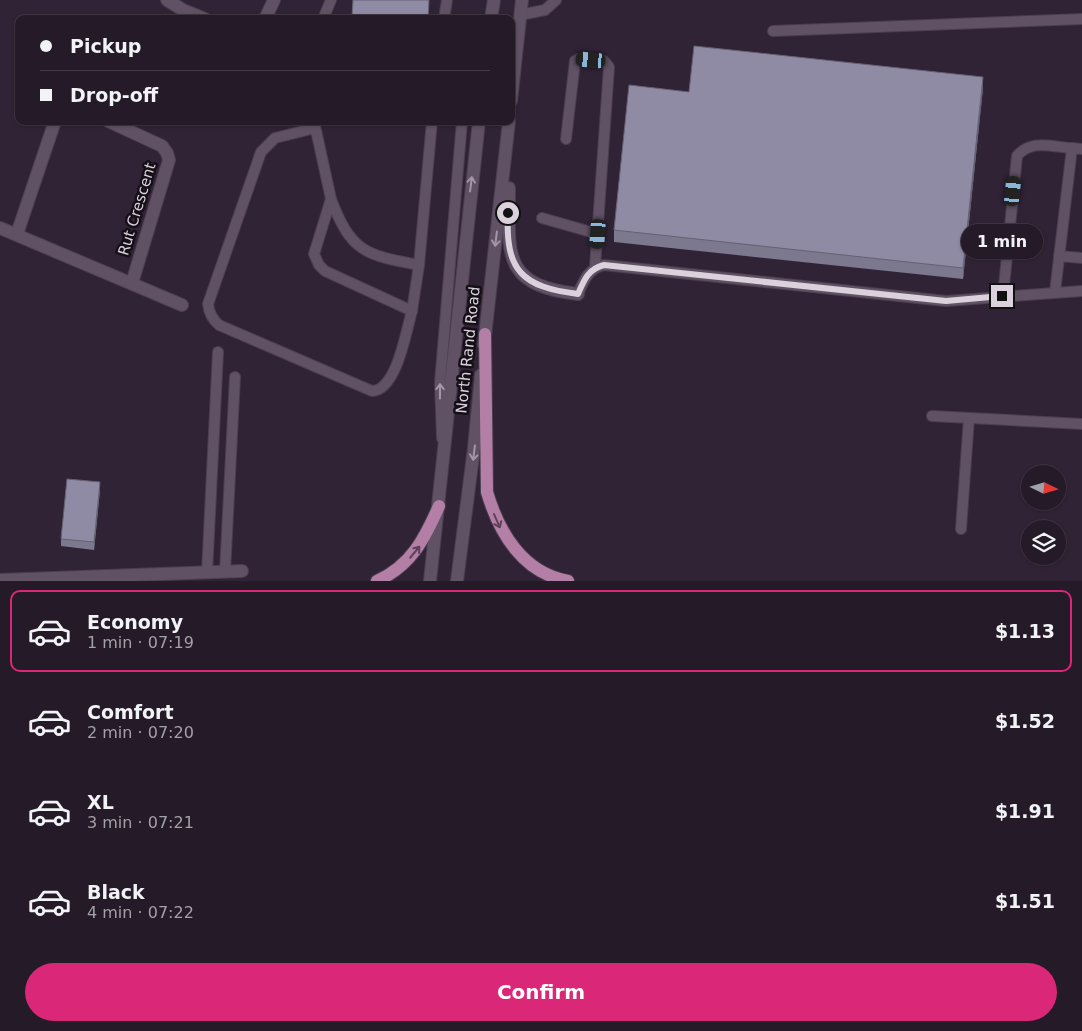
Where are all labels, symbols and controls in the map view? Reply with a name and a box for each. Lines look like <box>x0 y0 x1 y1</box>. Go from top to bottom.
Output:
text: Pickup <box>70 35 141 57</box>
car <box>575 51 606 69</box>
text: Drop-off <box>70 84 158 106</box>
street label: Rut Crescent <box>114 160 160 258</box>
car <box>1003 175 1022 207</box>
one-way arrow <box>466 177 476 193</box>
route start <box>497 202 519 224</box>
car <box>589 219 606 249</box>
callout: 1 min <box>961 224 1043 258</box>
one-way arrow <box>491 231 501 247</box>
text: 1 min <box>977 232 1027 251</box>
route end <box>991 285 1013 307</box>
street label: North Rand Road <box>452 286 484 414</box>
one-way arrow <box>435 383 445 399</box>
one-way arrow <box>469 445 479 461</box>
north arrow <box>1021 465 1066 510</box>
map controls <box>1021 465 1066 565</box>
one-way arrow <box>492 513 502 528</box>
button: layers <box>1021 520 1066 565</box>
one-way arrow <box>409 545 420 558</box>
icon: car <box>27 609 72 654</box>
text: Economy <box>87 611 183 633</box>
text: $1.13 <box>995 620 1055 642</box>
text: 1 min · 07:19 <box>87 633 194 652</box>
icon: car <box>27 699 72 744</box>
text: Comfort <box>87 701 174 723</box>
text: $1.52 <box>995 710 1055 732</box>
text: 2 min · 07:20 <box>87 723 194 742</box>
icon: car <box>27 789 72 834</box>
text: XL <box>87 791 114 813</box>
text: $1.91 <box>995 800 1055 822</box>
text: 3 min · 07:21 <box>87 813 194 832</box>
icon: car <box>27 879 72 924</box>
text: Black <box>87 881 145 903</box>
text: $1.51 <box>995 890 1055 912</box>
text: 4 min · 07:22 <box>87 903 194 922</box>
button: Confirm <box>25 963 1057 1021</box>

